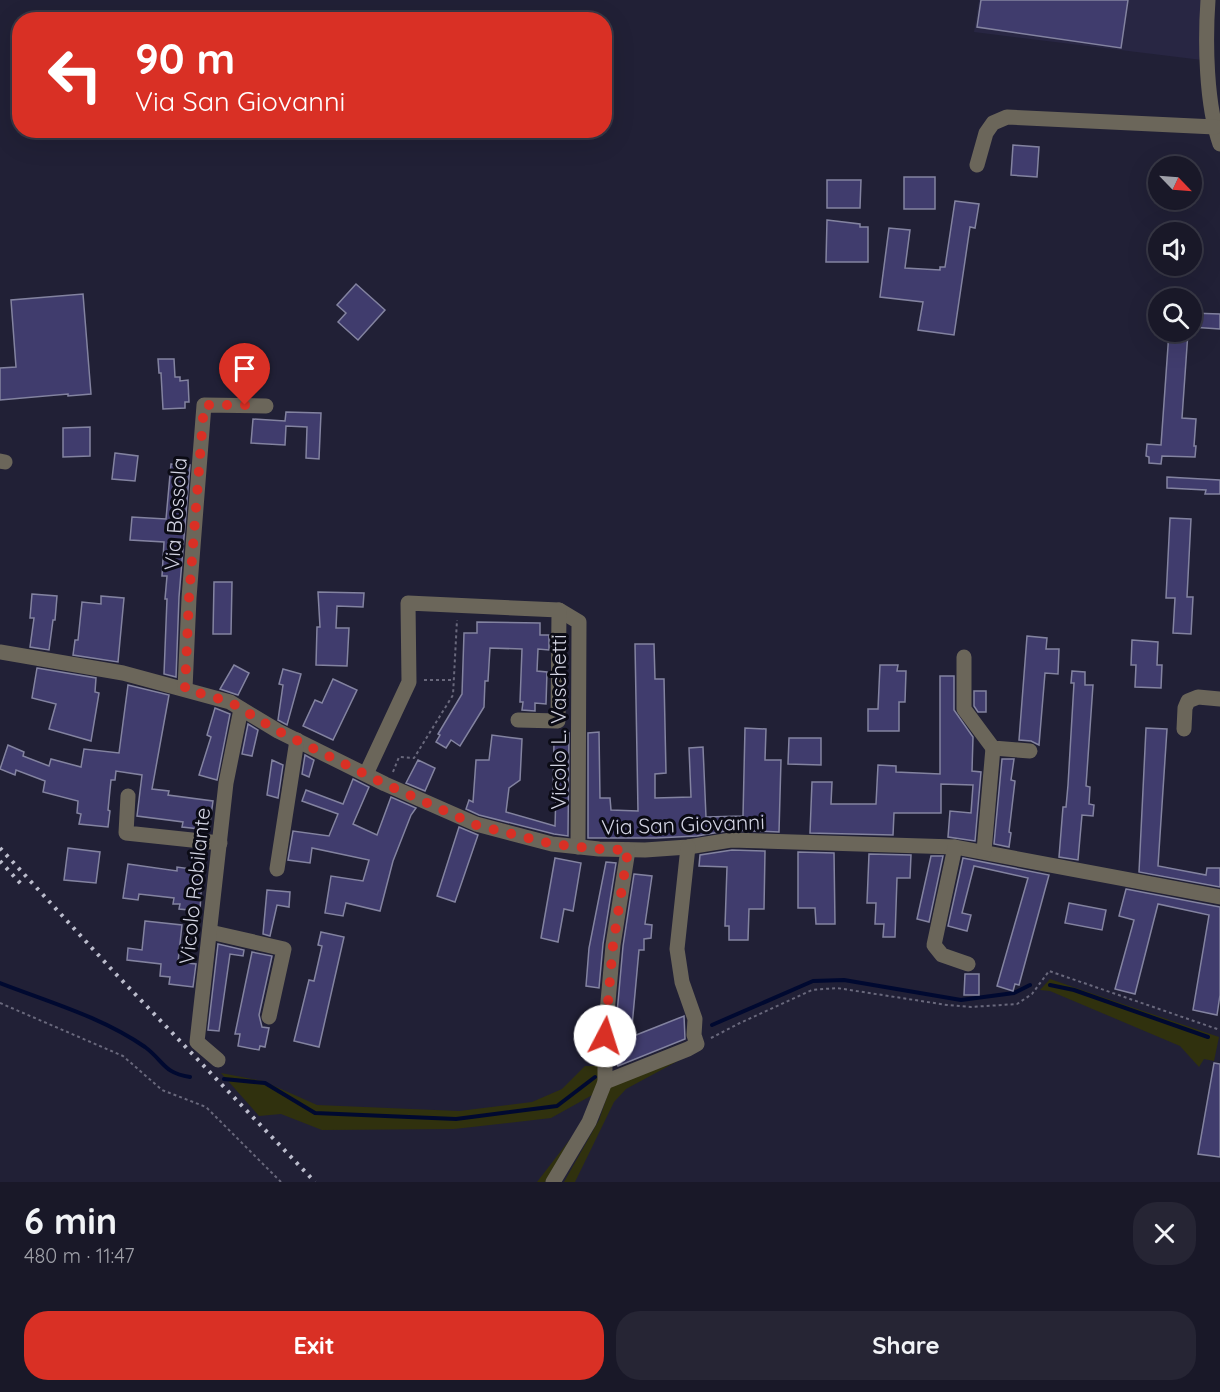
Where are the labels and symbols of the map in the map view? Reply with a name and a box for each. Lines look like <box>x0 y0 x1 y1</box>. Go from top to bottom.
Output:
north arrow <box>1148 156 1202 210</box>
pin <box>219 343 270 405</box>
street label: Via Bossola <box>158 457 192 571</box>
street label: Vicolo L. Vaschetti <box>545 634 571 810</box>
street label: Vicolo Robilante <box>173 806 215 966</box>
street label: Via San Giovanni <box>601 808 765 840</box>
position arrow <box>573 1004 637 1068</box>

